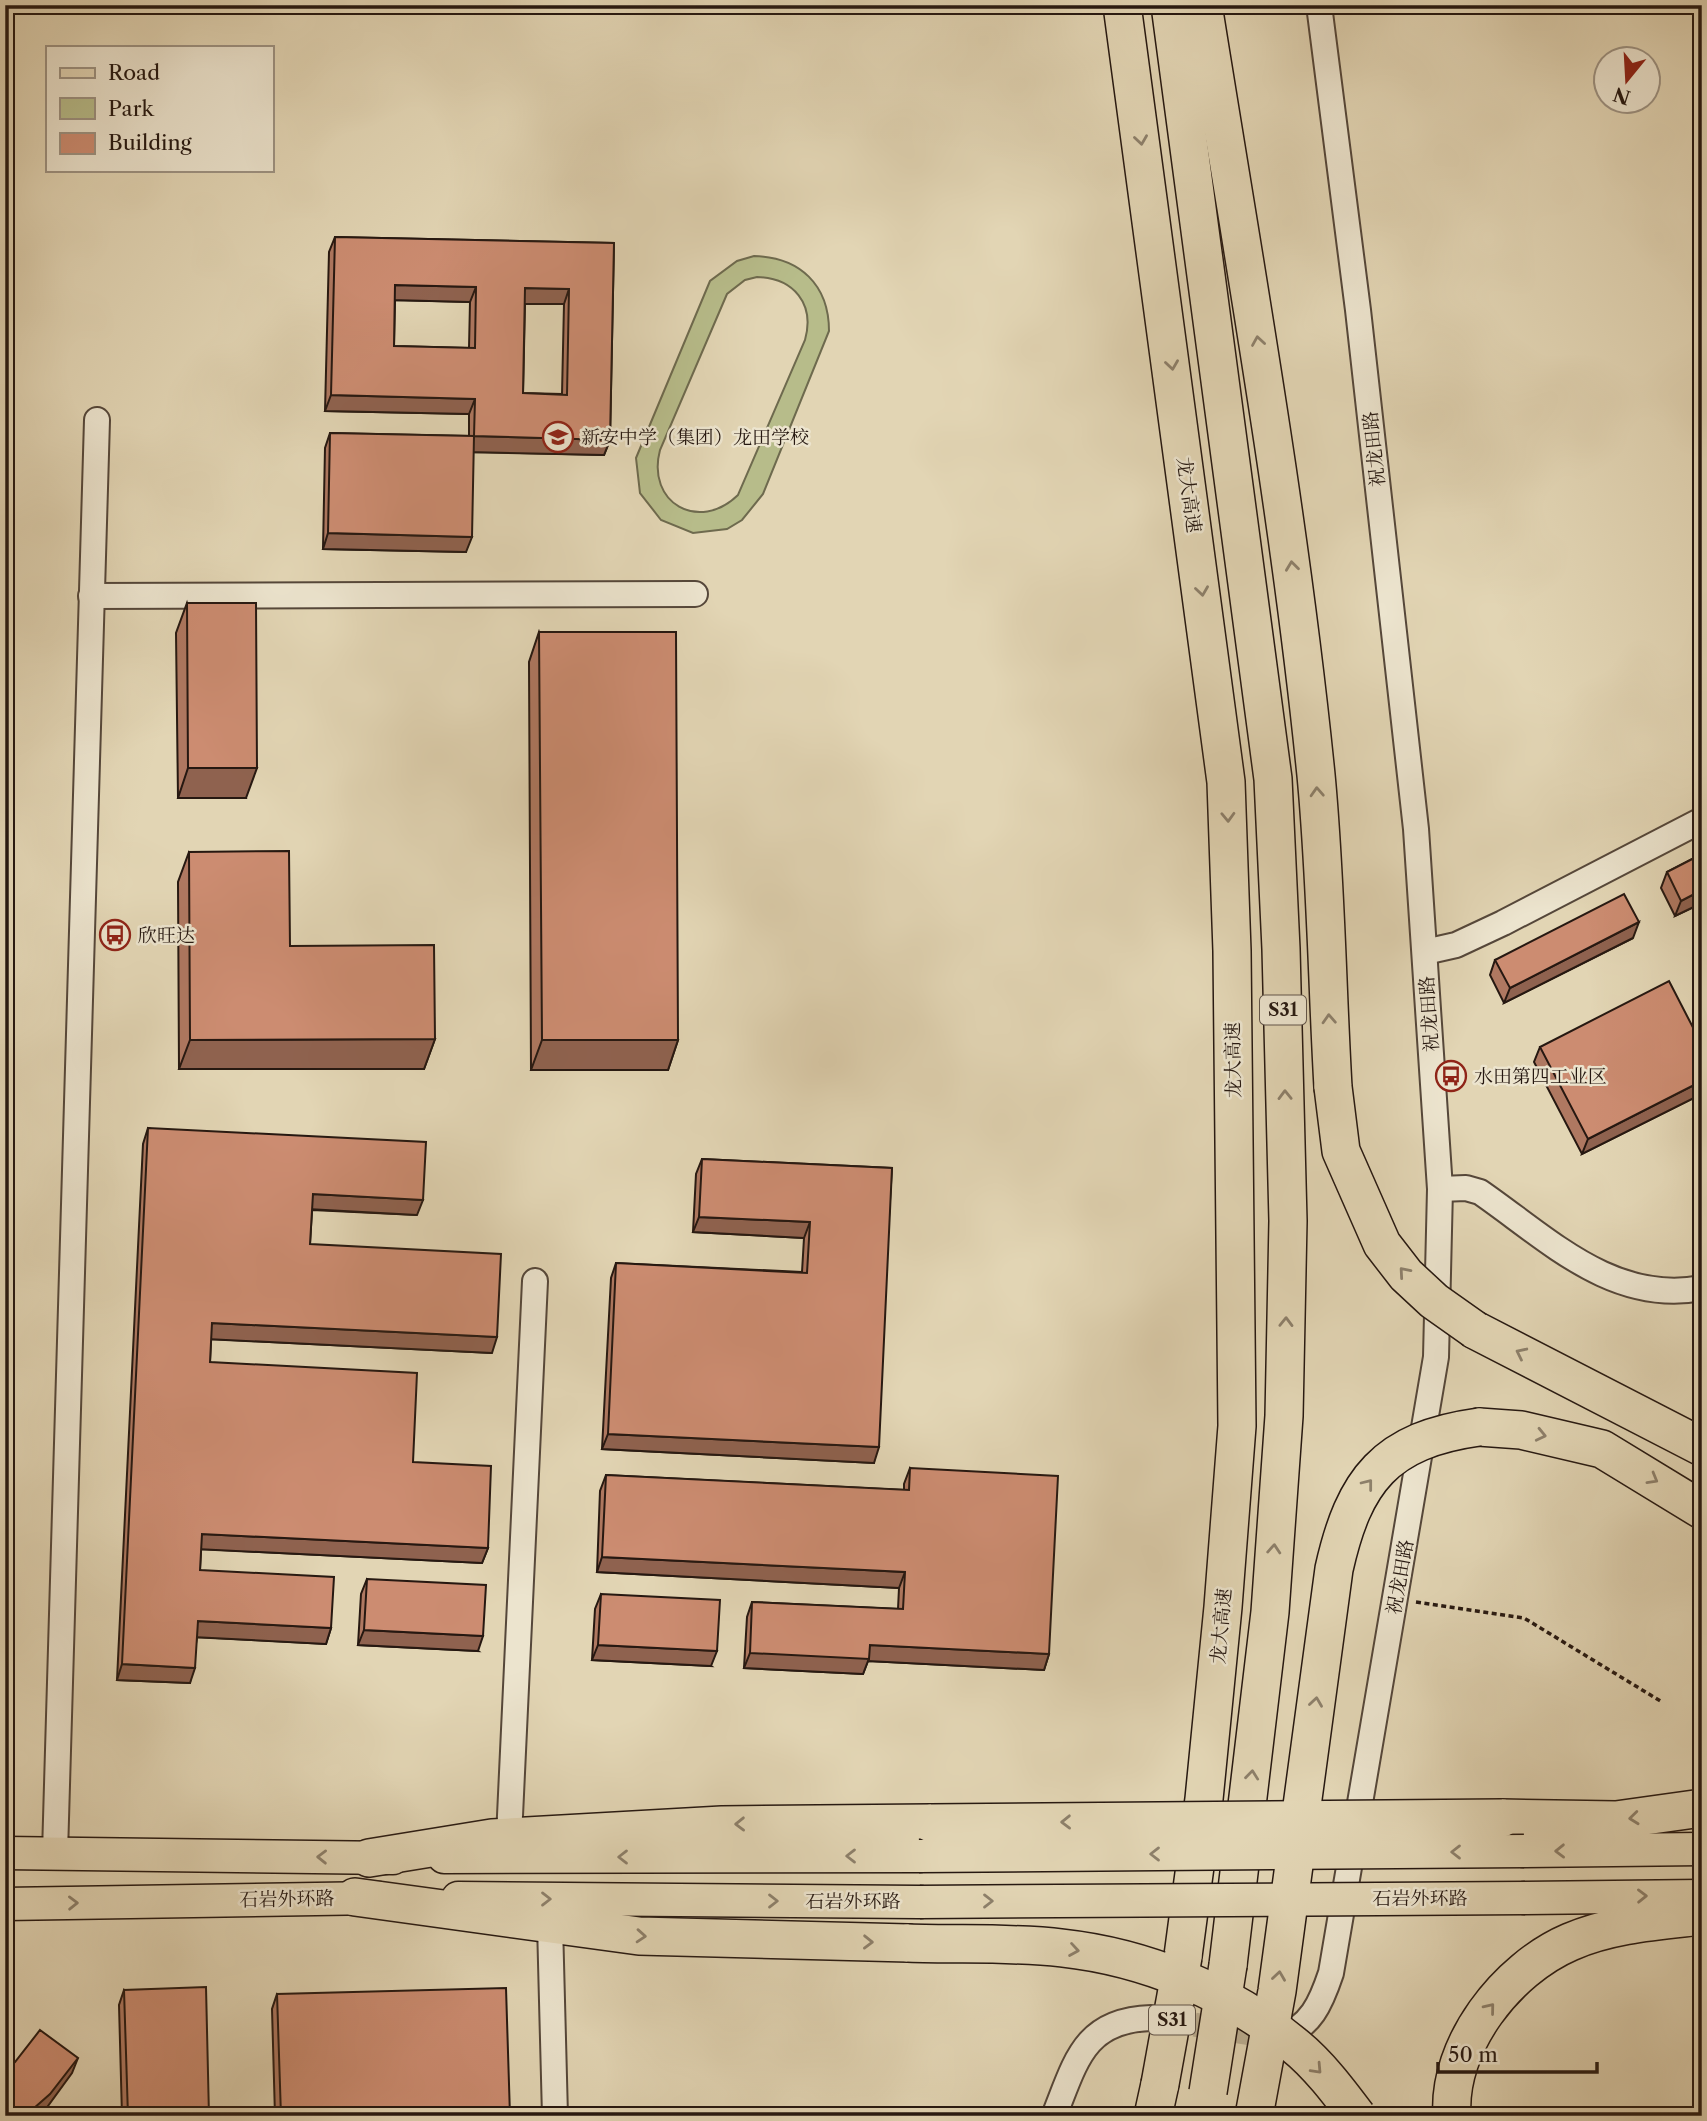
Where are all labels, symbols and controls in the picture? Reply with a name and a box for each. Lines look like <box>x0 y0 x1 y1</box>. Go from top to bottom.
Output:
legend <box>46 46 273 172</box>
north arrow <box>1592 46 1662 116</box>
text: Road <box>108 60 160 85</box>
text: N <box>1610 82 1633 109</box>
text: Park <box>108 96 154 121</box>
text: Building <box>108 130 193 155</box>
one-way arrow <box>1134 134 1149 146</box>
one-way arrow <box>1251 335 1266 347</box>
one-way arrow <box>1165 359 1180 371</box>
street label: 祝龙田路 <box>1359 410 1389 488</box>
school or university icon: 新安中学（集团）龙田学校 <box>541 420 575 454</box>
place label: 新安中学（集团）龙田学校 <box>581 426 809 449</box>
street label: 龙大高速 <box>1172 456 1206 534</box>
one-way arrow <box>1284 560 1299 572</box>
one-way arrow <box>1194 585 1209 597</box>
one-way arrow <box>1310 786 1325 797</box>
one-way arrow <box>1220 811 1235 822</box>
bus stop icon: 欣旺达 <box>98 918 132 952</box>
place label: 欣旺达 <box>138 924 195 947</box>
street label: 祝龙田路 <box>1415 975 1443 1053</box>
road number: S31 <box>1260 995 1306 1024</box>
one-way arrow <box>1321 1013 1336 1024</box>
street label: 龙大高速 <box>1221 1022 1245 1098</box>
bus stop icon: 水田第四工业区 <box>1434 1059 1468 1093</box>
place label: 水田第四工业区 <box>1474 1065 1607 1088</box>
one-way arrow <box>1278 1089 1293 1100</box>
one-way arrow <box>1400 1267 1412 1280</box>
one-way arrow <box>1279 1316 1294 1327</box>
one-way arrow <box>1516 1347 1528 1361</box>
one-way arrow <box>1535 1427 1547 1441</box>
one-way arrow <box>1645 1470 1658 1483</box>
one-way arrow <box>1359 1479 1372 1491</box>
street label: 祝龙田路 <box>1382 1538 1418 1616</box>
one-way arrow <box>1266 1543 1281 1554</box>
street label: 龙大高速 <box>1206 1587 1236 1665</box>
one-way arrow <box>1308 1696 1323 1708</box>
one-way arrow <box>1245 1770 1260 1781</box>
one-way arrow <box>1629 1810 1640 1825</box>
one-way arrow <box>1061 1814 1071 1830</box>
one-way arrow <box>735 1817 746 1832</box>
one-way arrow <box>1554 1843 1565 1859</box>
one-way arrow <box>1450 1844 1461 1860</box>
one-way arrow <box>1149 1846 1160 1862</box>
one-way arrow <box>845 1848 855 1864</box>
one-way arrow <box>316 1849 327 1865</box>
one-way arrow <box>617 1849 628 1865</box>
street label: 石岩外环路 <box>239 1887 335 1911</box>
street label: 石岩外环路 <box>1372 1887 1468 1910</box>
one-way arrow <box>1637 1888 1648 1904</box>
street label: 石岩外环路 <box>805 1890 901 1913</box>
one-way arrow <box>541 1891 552 1907</box>
one-way arrow <box>768 1893 779 1908</box>
one-way arrow <box>983 1893 994 1909</box>
one-way arrow <box>69 1895 79 1911</box>
one-way arrow <box>636 1928 647 1943</box>
one-way arrow <box>864 1934 874 1950</box>
one-way arrow <box>1068 1942 1080 1957</box>
one-way arrow <box>1271 1970 1286 1982</box>
one-way arrow <box>1482 2003 1494 2016</box>
road number: S31 <box>1149 2006 1195 2034</box>
scale bar <box>1438 2030 1597 2074</box>
text: 50 m <box>1448 2042 1498 2067</box>
one-way arrow <box>1309 2061 1322 2074</box>

